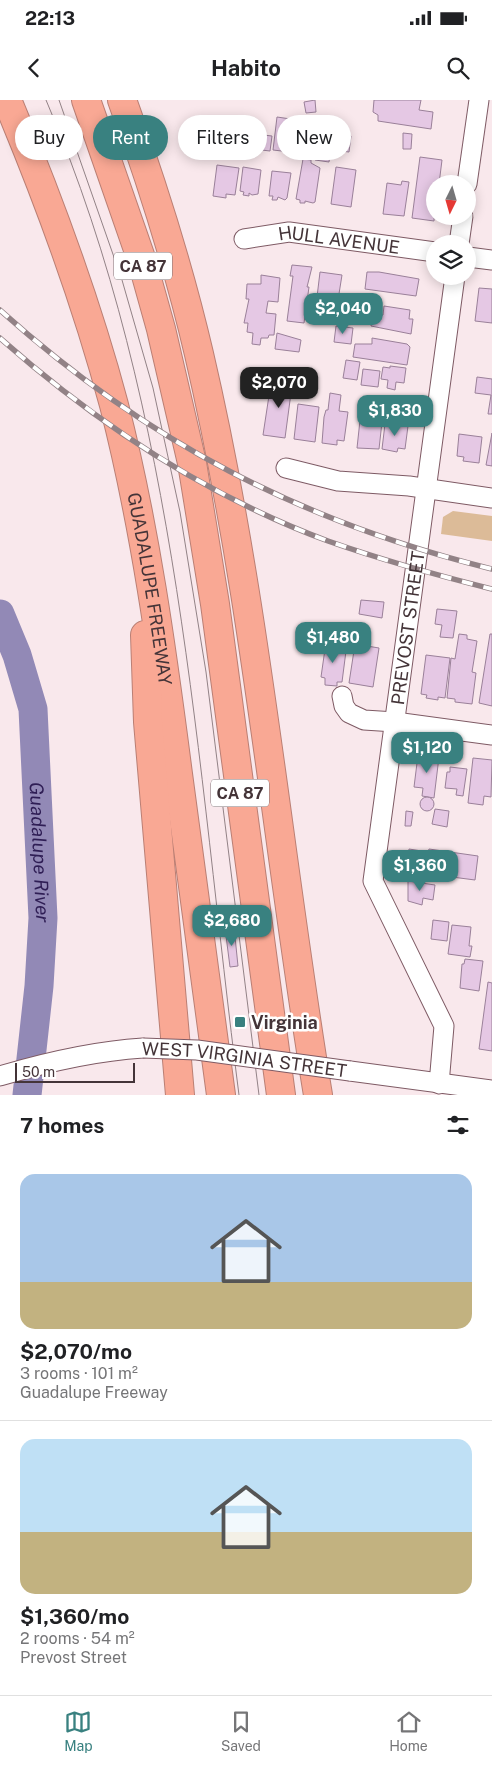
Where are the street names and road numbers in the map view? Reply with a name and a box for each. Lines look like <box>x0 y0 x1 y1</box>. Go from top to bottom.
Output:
street label: HULL AVENUE <box>277 221 401 258</box>
road number: CA 87 <box>114 253 172 280</box>
street label: GUADALUPE FREEWAY <box>124 491 177 687</box>
street label: PREVOST STREET <box>386 550 428 706</box>
road number: CA 87 <box>211 780 269 806</box>
street label: WEST VIRGINIA STREET <box>141 1037 348 1081</box>

